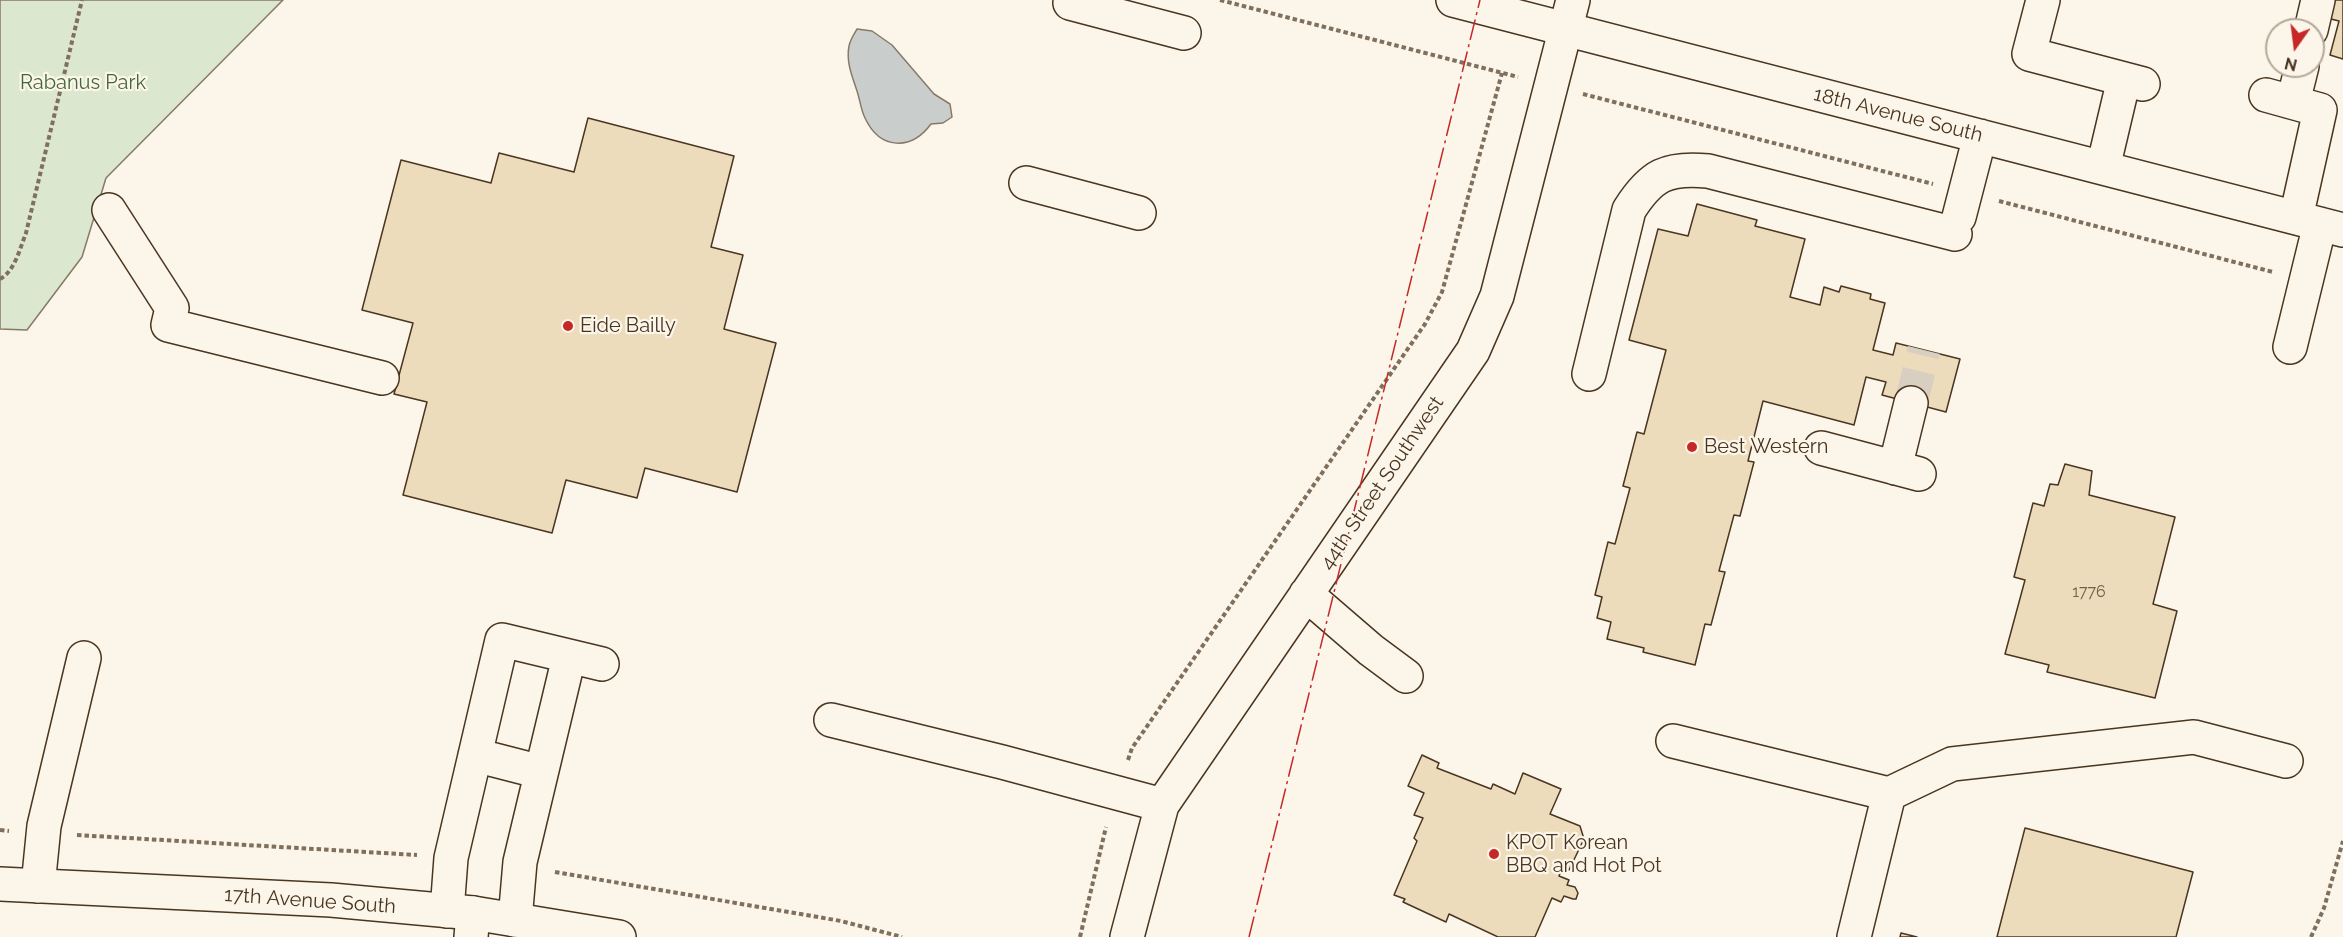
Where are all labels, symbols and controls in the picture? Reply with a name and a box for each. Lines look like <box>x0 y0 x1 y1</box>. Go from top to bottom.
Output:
north arrow <box>2265 18 2325 78</box>
text: N <box>2283 53 2299 75</box>
park label: Rabanus Park <box>20 71 146 95</box>
street label: 18th Avenue South <box>1811 82 1985 148</box>
place label: Eide Bailly <box>580 314 676 338</box>
marker: Eide Bailly <box>561 319 575 333</box>
street label: 44th Street Southwest <box>1315 392 1449 574</box>
place label: Best Western <box>1704 435 1828 459</box>
marker: Best Western <box>1685 440 1699 454</box>
house number: 1776 <box>2072 582 2106 602</box>
place label: KPOT Korean BBQ and Hot Pot <box>1506 831 1662 878</box>
marker: KPOT Korean BBQ and Hot Pot <box>1487 847 1501 861</box>
street label: 17th Avenue South <box>223 883 397 919</box>

